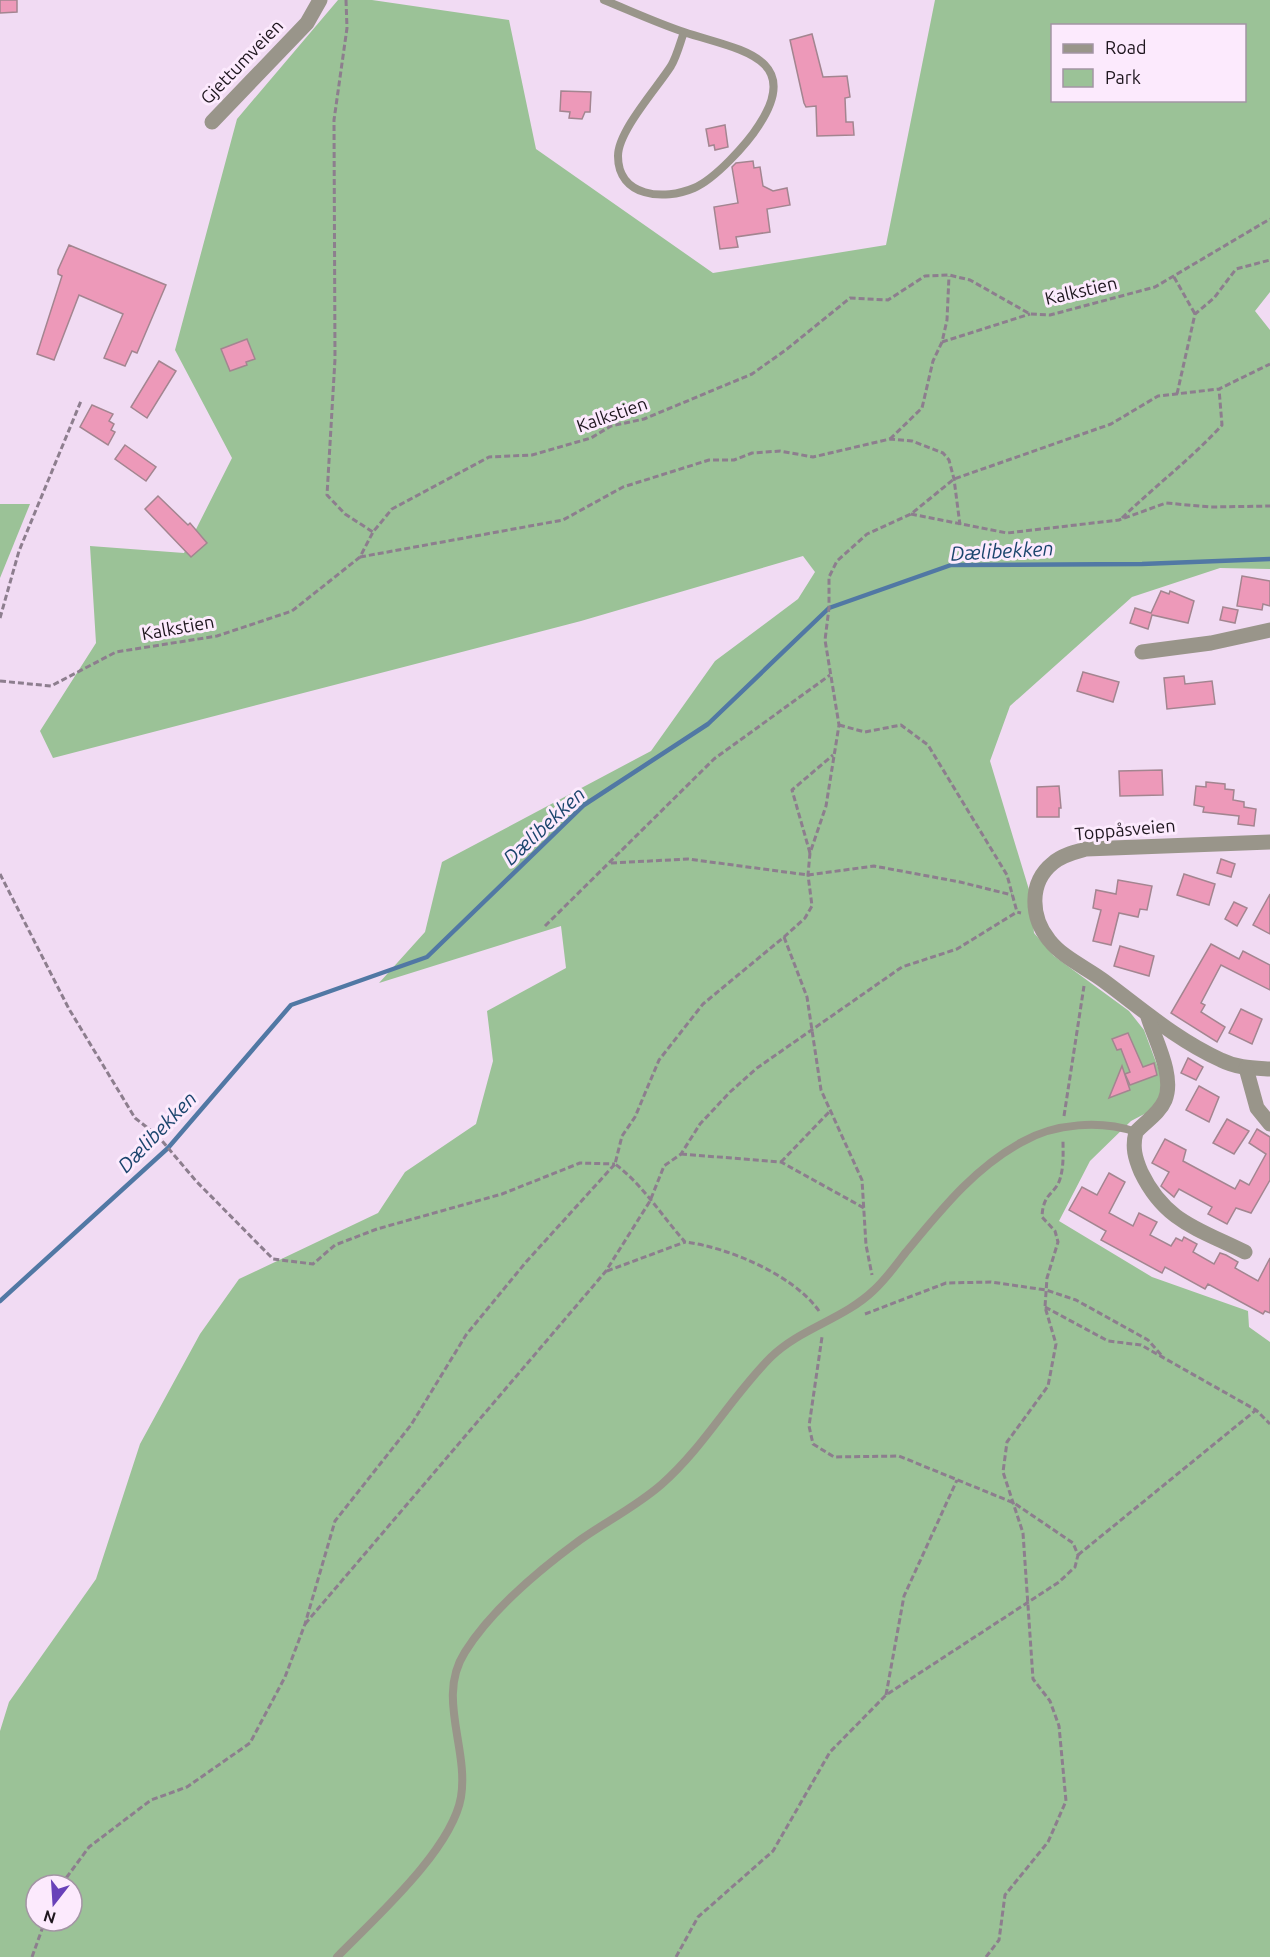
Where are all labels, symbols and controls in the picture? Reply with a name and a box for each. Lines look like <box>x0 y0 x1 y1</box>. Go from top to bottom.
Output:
street label: Gjettumveien <box>196 15 287 108</box>
legend <box>1051 24 1246 102</box>
text: Road <box>1105 37 1147 57</box>
text: Park <box>1105 67 1141 87</box>
street label: Kalkstien <box>1043 272 1119 308</box>
street label: Kalkstien <box>574 393 650 435</box>
water label: Dælibekken <box>950 536 1054 565</box>
street label: Kalkstien <box>140 611 216 643</box>
water label: Dælibekken <box>498 782 589 869</box>
street label: Toppåsveien <box>1074 815 1176 843</box>
water label: Dælibekken <box>113 1087 201 1177</box>
north arrow <box>24 1873 84 1933</box>
text: N <box>41 1907 58 1928</box>

